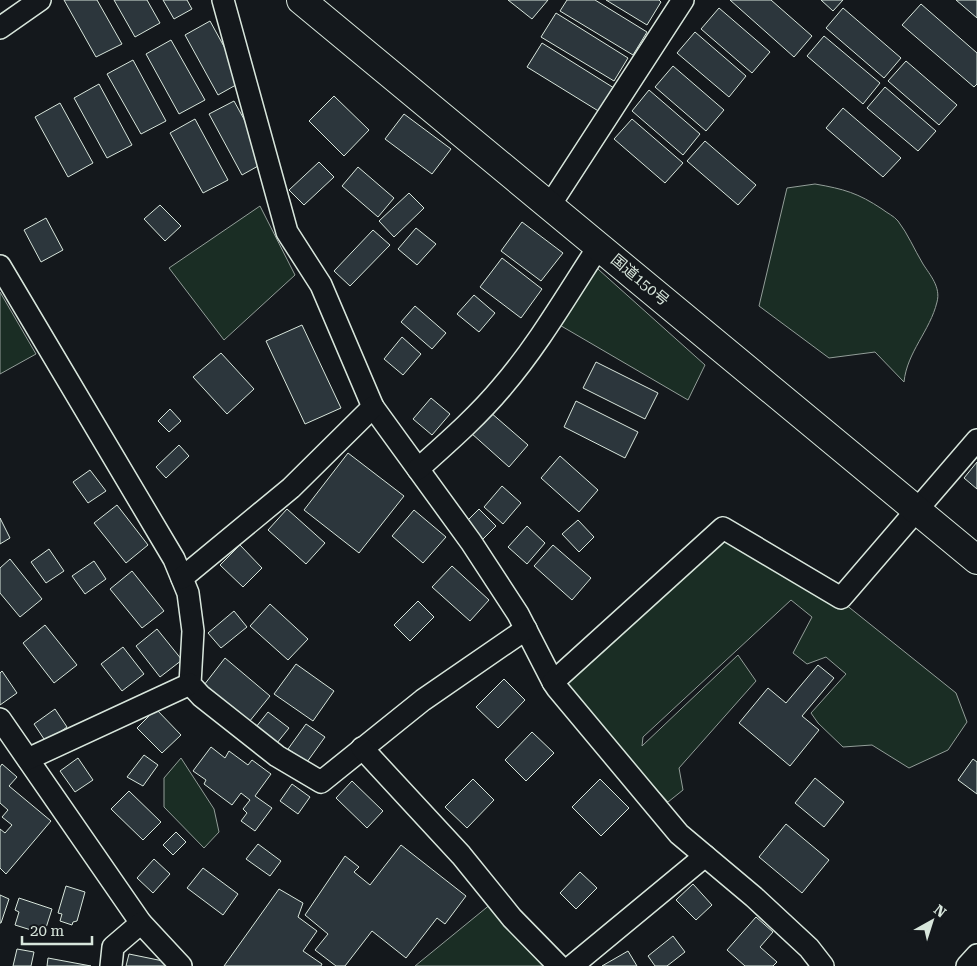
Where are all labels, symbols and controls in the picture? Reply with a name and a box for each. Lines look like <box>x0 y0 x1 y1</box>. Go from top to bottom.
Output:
street label: 国道150号 <box>607 251 673 309</box>
north arrow <box>907 896 957 946</box>
text: N <box>931 901 950 921</box>
scale bar <box>22 914 92 946</box>
text: 20 m <box>30 922 65 940</box>

